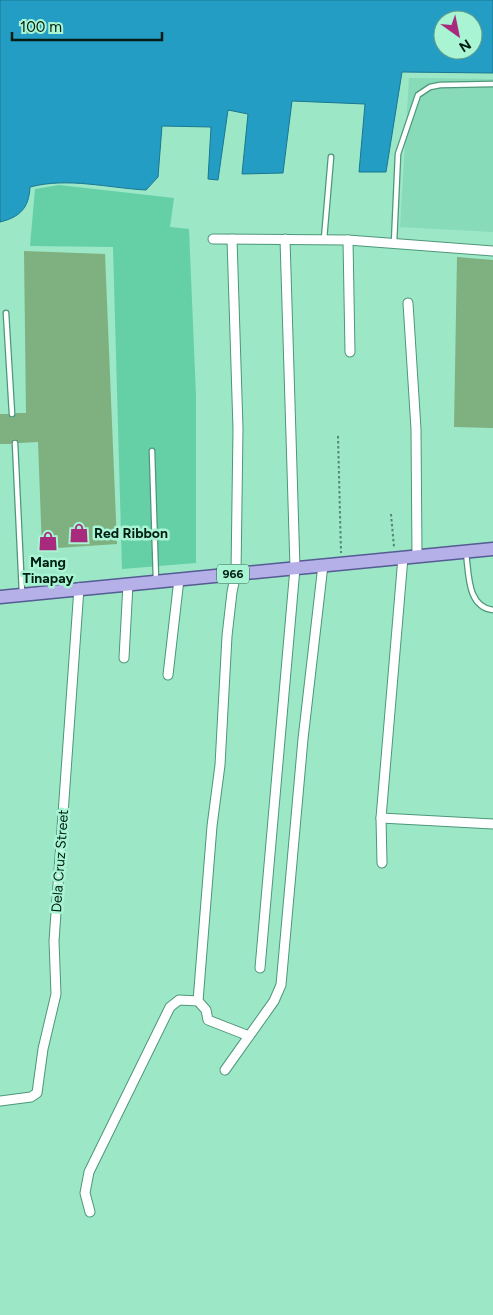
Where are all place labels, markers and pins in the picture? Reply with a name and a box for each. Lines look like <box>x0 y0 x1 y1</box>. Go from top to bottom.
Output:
shop icon: Red Ribbon <box>68 522 90 544</box>
place label: Red Ribbon <box>94 525 168 542</box>
shop icon: Mang Tinapay <box>37 530 59 552</box>
place label: Mang Tinapay <box>22 554 74 587</box>

